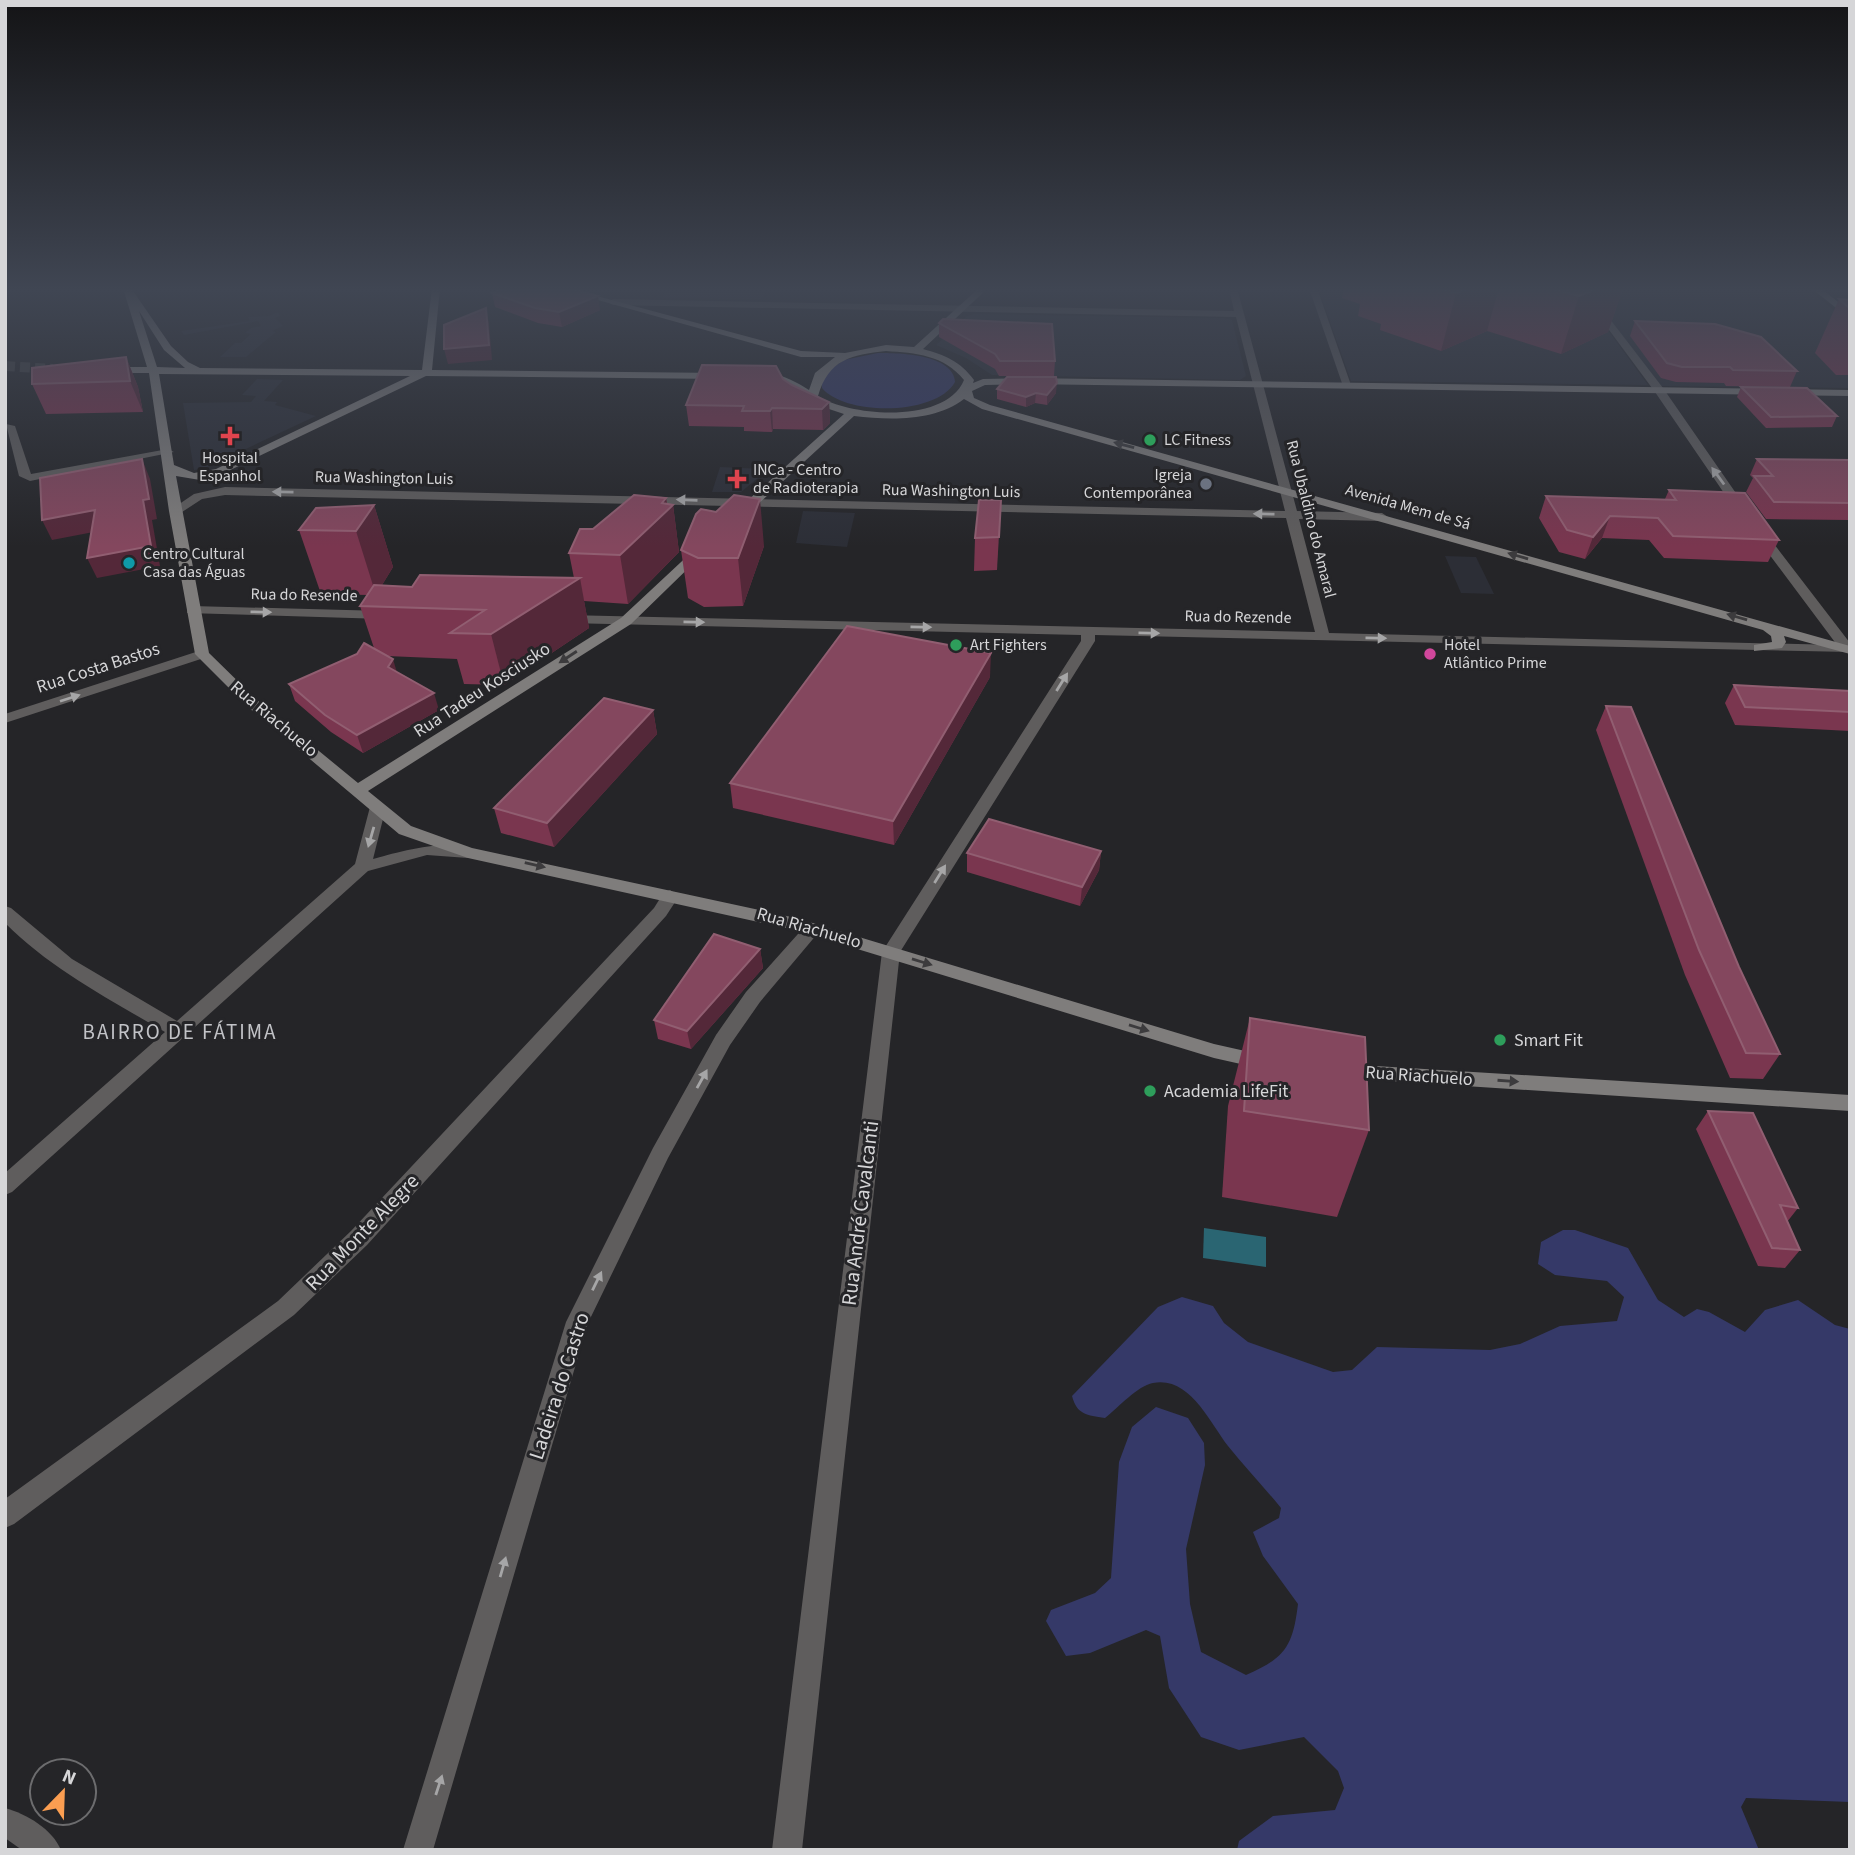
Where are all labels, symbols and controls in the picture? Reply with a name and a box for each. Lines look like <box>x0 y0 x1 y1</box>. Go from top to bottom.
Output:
marker: Hospital Espanhol <box>220 426 240 446</box>
place label: LC Fitness <box>1164 429 1231 451</box>
marker: LC Fitness <box>1142 432 1158 448</box>
street label: Rua Ubaldino do Amaral <box>1281 438 1341 600</box>
one-way arrow <box>1113 439 1135 450</box>
place label: Hospital Espanhol <box>199 447 261 487</box>
place label: INCa - Centro de Radioterapia <box>753 459 859 499</box>
place label: Igreja Contemporânea <box>1084 464 1192 504</box>
street label: Rua Washington Luis <box>315 466 454 490</box>
one-way arrow <box>1711 467 1725 485</box>
marker: INCa - Centro de Radioterapia <box>727 469 747 489</box>
marker: Igreja Contemporânea <box>1198 476 1214 492</box>
street label: Rua Washington Luis <box>882 479 1021 503</box>
street label: Avenida Mem de Sá <box>1343 479 1473 535</box>
one-way arrow <box>271 486 293 498</box>
one-way arrow <box>676 494 698 506</box>
one-way arrow <box>1253 508 1275 520</box>
place label: Centro Cultural Casa das Águas <box>143 543 246 583</box>
one-way arrow <box>1507 550 1528 560</box>
marker: Centro Cultural Casa das Águas <box>121 555 137 571</box>
street label: Rua do Resende <box>250 583 358 607</box>
street label: Rua do Rezende <box>1184 605 1292 629</box>
one-way arrow <box>250 606 272 618</box>
one-way arrow <box>1726 611 1747 621</box>
one-way arrow <box>683 617 705 628</box>
one-way arrow <box>911 622 933 633</box>
one-way arrow <box>1138 627 1160 638</box>
one-way arrow <box>1365 632 1387 644</box>
place label: Art Fighters <box>970 634 1047 656</box>
place label: Hotel Atlântico Prime <box>1444 634 1547 674</box>
street label: Rua Costa Bastos <box>33 636 163 700</box>
street label: Rua Tadeu Kosciusko <box>409 636 555 744</box>
marker: Art Fighters <box>948 637 964 653</box>
marker: Hotel Atlântico Prime <box>1422 646 1438 662</box>
one-way arrow <box>558 651 578 664</box>
one-way arrow <box>1055 672 1068 691</box>
street label: Rua Riachuelo <box>225 675 323 763</box>
one-way arrow <box>60 692 81 703</box>
one-way arrow <box>365 826 376 848</box>
one-way arrow <box>524 860 546 871</box>
one-way arrow <box>934 864 947 883</box>
street label: Rua Riachuelo <box>754 901 864 955</box>
one-way arrow <box>911 957 932 967</box>
district label: BAIRRO DE FÁTIMA <box>83 1017 277 1047</box>
one-way arrow <box>1129 1024 1150 1034</box>
place label: Smart Fit <box>1514 1028 1583 1053</box>
marker: Smart Fit <box>1492 1032 1508 1048</box>
street label: Rua Riachuelo <box>1365 1060 1473 1092</box>
one-way arrow <box>696 1070 708 1089</box>
one-way arrow <box>1498 1076 1520 1087</box>
place label: Academia LifeFit <box>1164 1079 1288 1104</box>
marker: Academia LifeFit <box>1142 1083 1158 1099</box>
street label: Rua André Cavalcanti <box>834 1119 886 1307</box>
street label: Rua Monte Alegre <box>298 1167 426 1297</box>
one-way arrow <box>592 1271 603 1291</box>
street label: Ladeira do Castro <box>521 1308 597 1464</box>
one-way arrow <box>499 1556 509 1577</box>
north arrow <box>28 1757 98 1827</box>
text: N <box>58 1763 80 1793</box>
one-way arrow <box>434 1774 445 1795</box>

